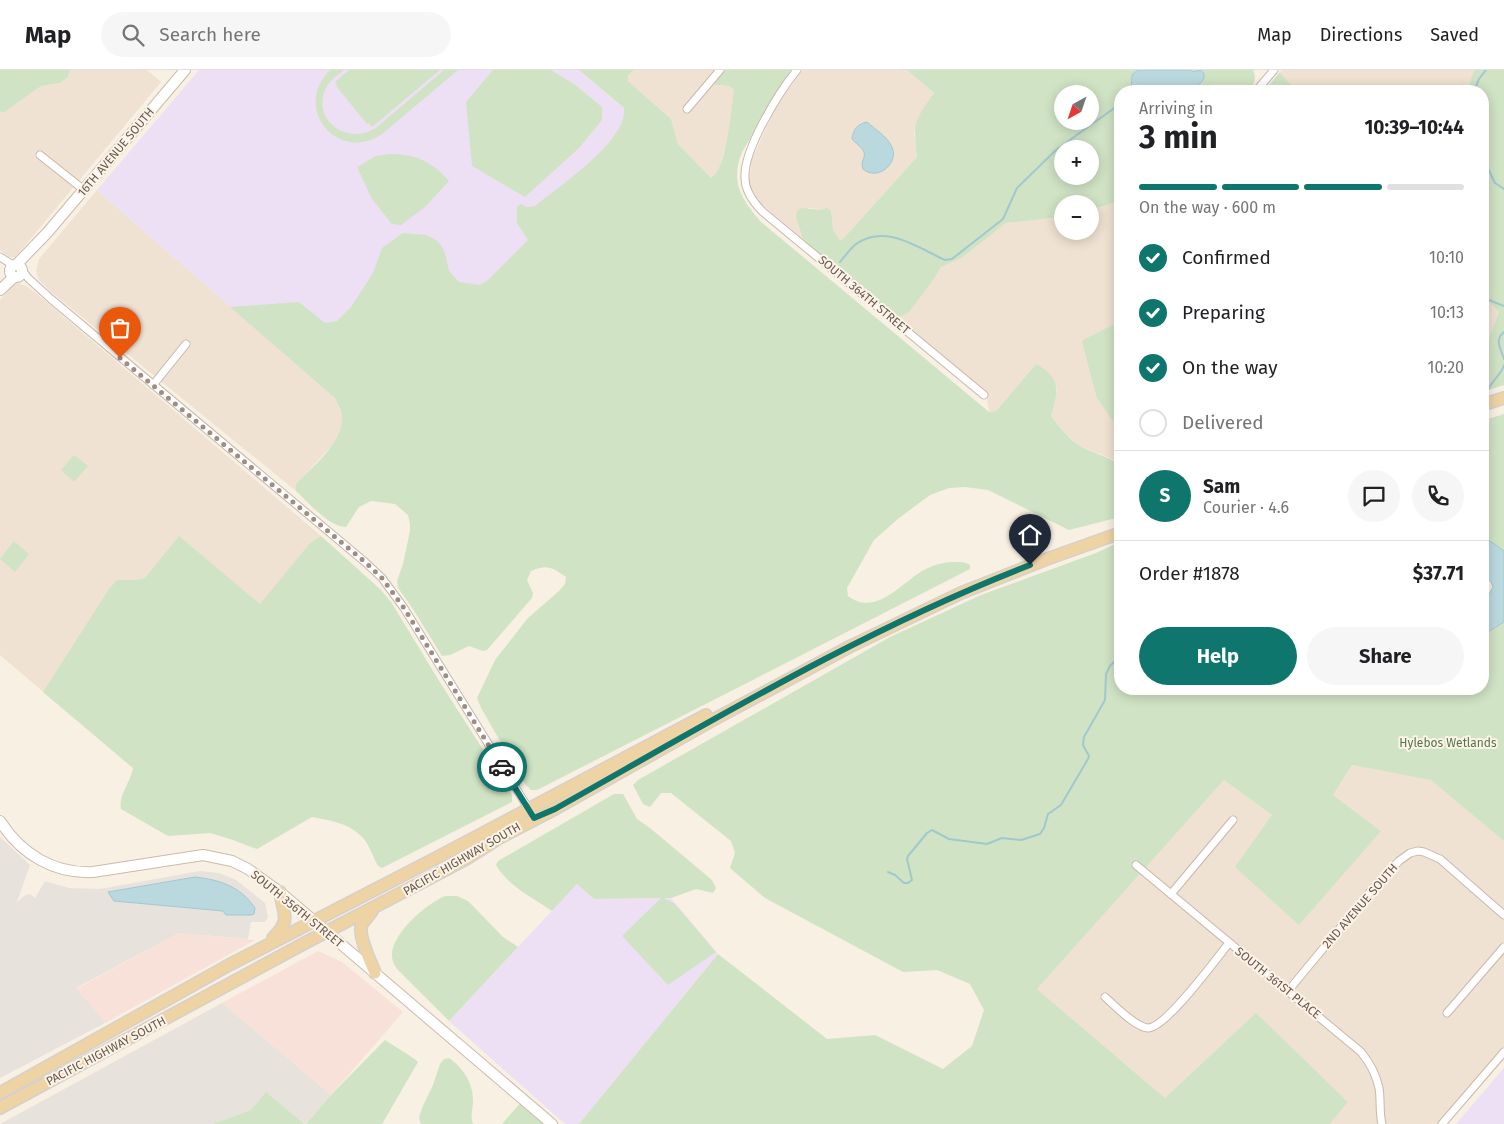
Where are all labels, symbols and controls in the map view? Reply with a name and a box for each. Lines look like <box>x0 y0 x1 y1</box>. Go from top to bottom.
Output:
search box <box>101 12 451 57</box>
text: Map <box>25 21 71 49</box>
icon: search <box>119 21 147 49</box>
text: Search here <box>159 23 261 46</box>
text: Map <box>1257 24 1292 46</box>
text: Directions <box>1320 24 1402 46</box>
text: Saved <box>1430 24 1479 46</box>
north arrow <box>1054 85 1099 130</box>
map controls <box>1054 85 1099 240</box>
text: Arriving in <box>1139 99 1213 118</box>
street label: 16TH AVENUE SOUTH <box>75 105 157 199</box>
text: 10:39–10:44 <box>1364 116 1464 139</box>
text: 3 min <box>1139 118 1218 156</box>
button: + <box>1054 140 1099 185</box>
button: − <box>1054 195 1099 240</box>
text: On the way · 600 m <box>1139 198 1276 217</box>
icon: check <box>1139 244 1167 272</box>
text: Confirmed <box>1182 246 1271 269</box>
text: 10:10 <box>1429 248 1464 267</box>
street label: SOUTH 364TH STREET <box>816 253 913 338</box>
icon: check <box>1139 299 1167 327</box>
text: Preparing <box>1182 301 1265 324</box>
text: 10:13 <box>1430 303 1464 322</box>
pin <box>99 307 141 358</box>
icon: bag <box>106 314 134 342</box>
icon: check <box>1139 354 1167 382</box>
text: On the way <box>1182 356 1278 379</box>
text: 10:20 <box>1427 358 1464 377</box>
text: Delivered <box>1182 411 1264 434</box>
button: chat <box>1348 470 1400 522</box>
button: phone <box>1412 470 1464 522</box>
text: Sam <box>1203 475 1240 498</box>
text: S <box>1160 484 1170 507</box>
text: Courier · 4.6 <box>1203 498 1289 517</box>
pin <box>1009 514 1051 565</box>
icon: home <box>1016 521 1044 549</box>
text: Order #1878 <box>1139 562 1240 585</box>
text: $37.71 <box>1413 562 1464 585</box>
button: Help <box>1139 627 1297 685</box>
button: Share <box>1307 627 1464 685</box>
park label: Hylebos Wetlands <box>1399 736 1497 750</box>
courier <box>477 742 527 792</box>
icon: car <box>488 753 516 781</box>
street label: PACIFIC HIGHWAY SOUTH <box>401 820 523 898</box>
street label: 2ND AVENUE SOUTH <box>1319 861 1401 951</box>
street label: SOUTH 356TH STREET <box>248 868 346 951</box>
street label: SOUTH 361ST PLACE <box>1232 944 1324 1022</box>
street label: PACIFIC HIGHWAY SOUTH <box>44 1014 168 1088</box>

